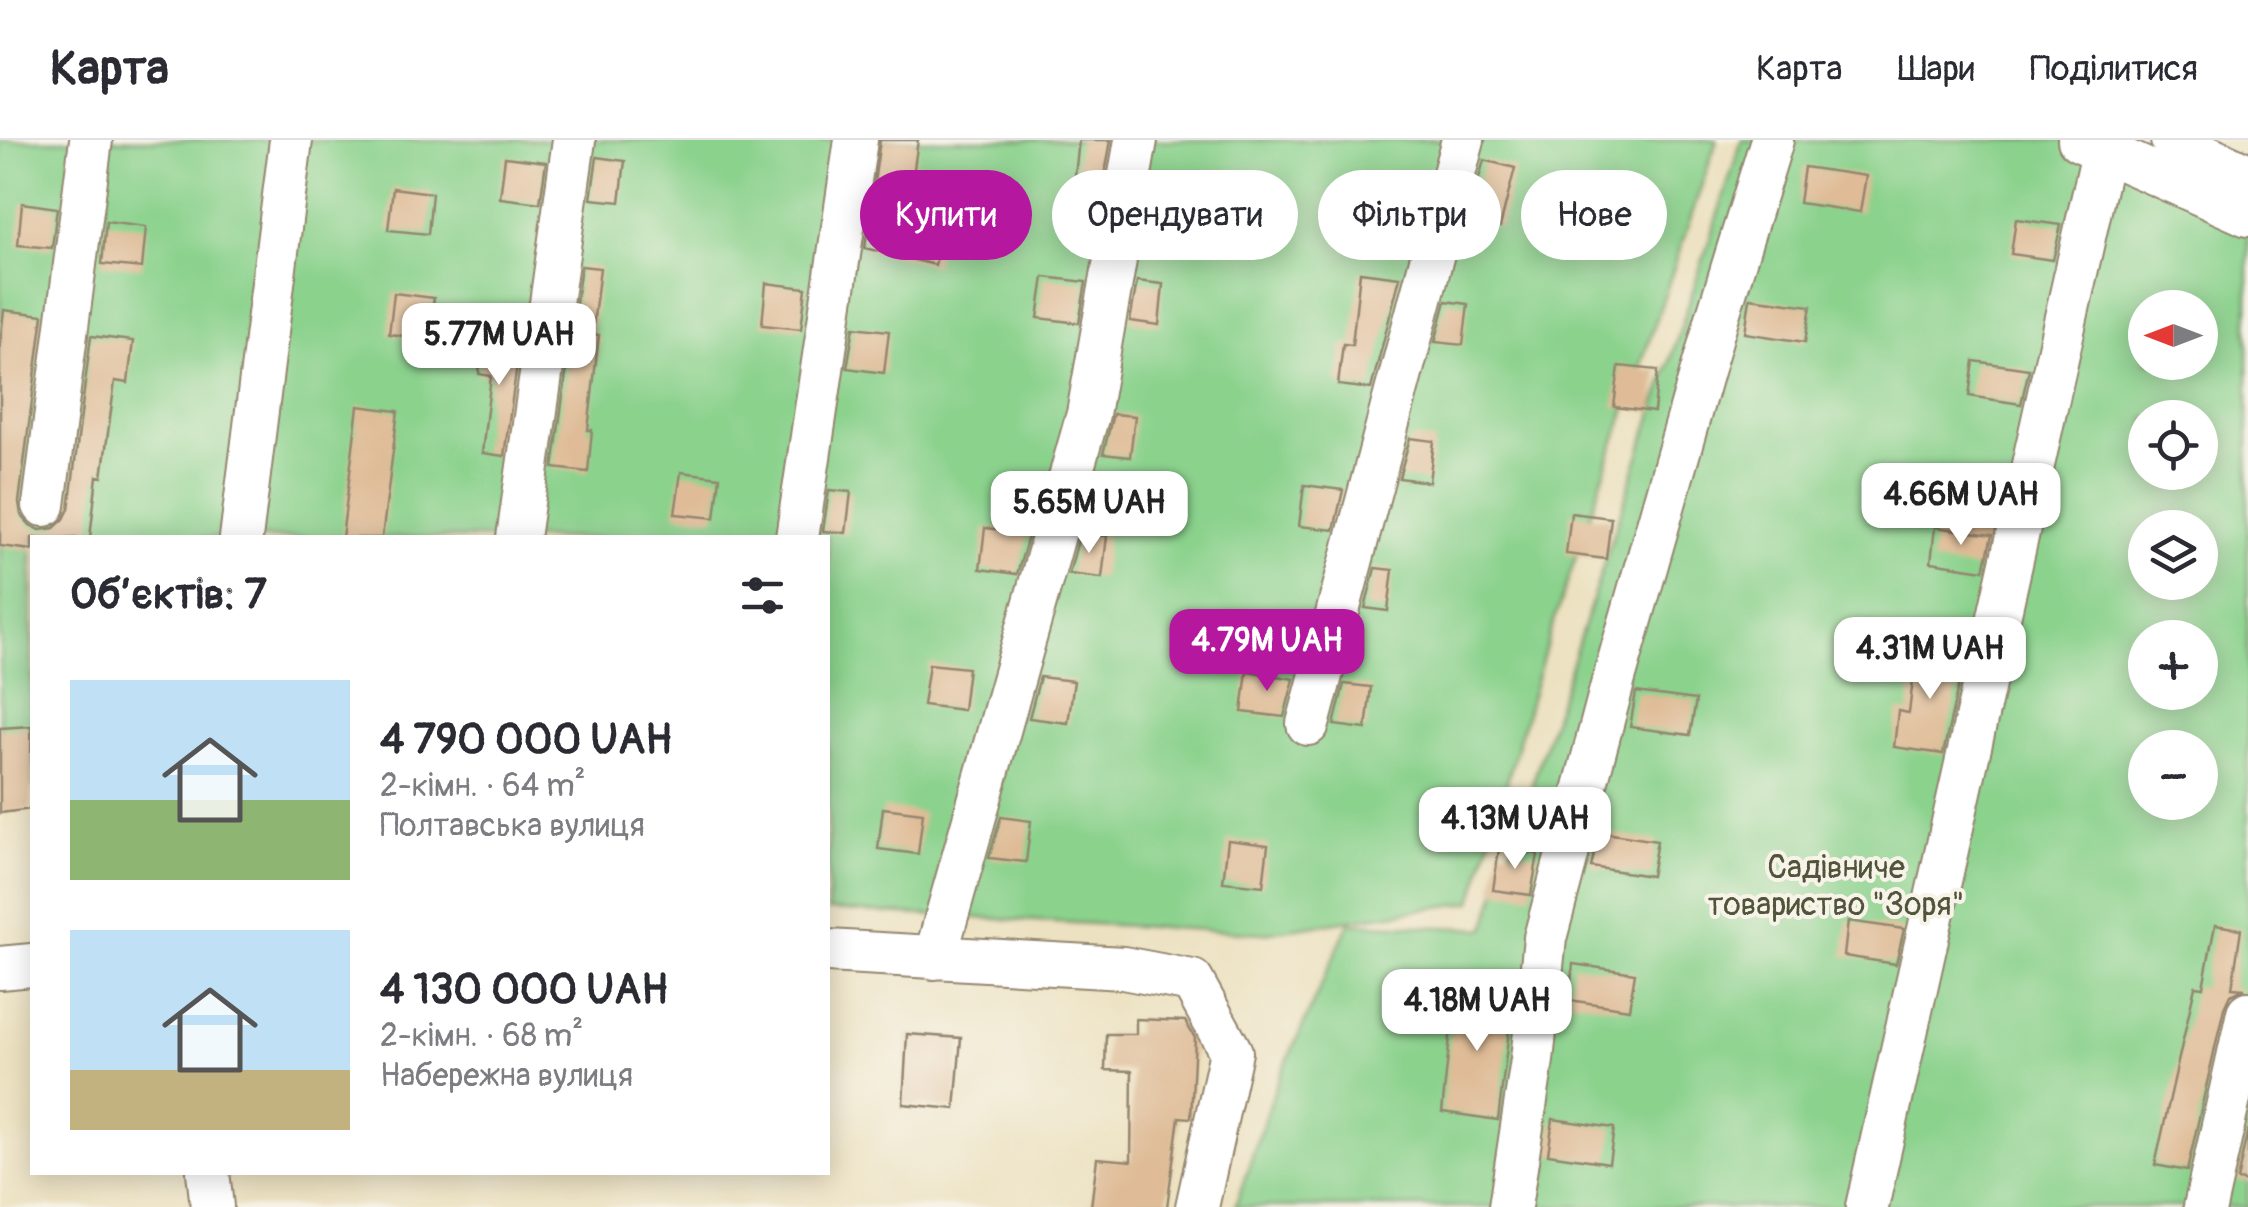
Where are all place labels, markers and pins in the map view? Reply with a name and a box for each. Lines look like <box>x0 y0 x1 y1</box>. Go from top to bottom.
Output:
pin: 5.77M UAH <box>385 303 613 388</box>
pin: 4.66M UAH <box>1847 463 2075 548</box>
pin: 5.65M UAH <box>975 471 1203 556</box>
pin: 4.79M UAH <box>1153 609 1381 694</box>
pin: 4.31M UAH <box>1816 617 2044 702</box>
pin: 4.13M UAH <box>1401 787 1629 872</box>
pin: 4.18M UAH <box>1363 969 1591 1054</box>

